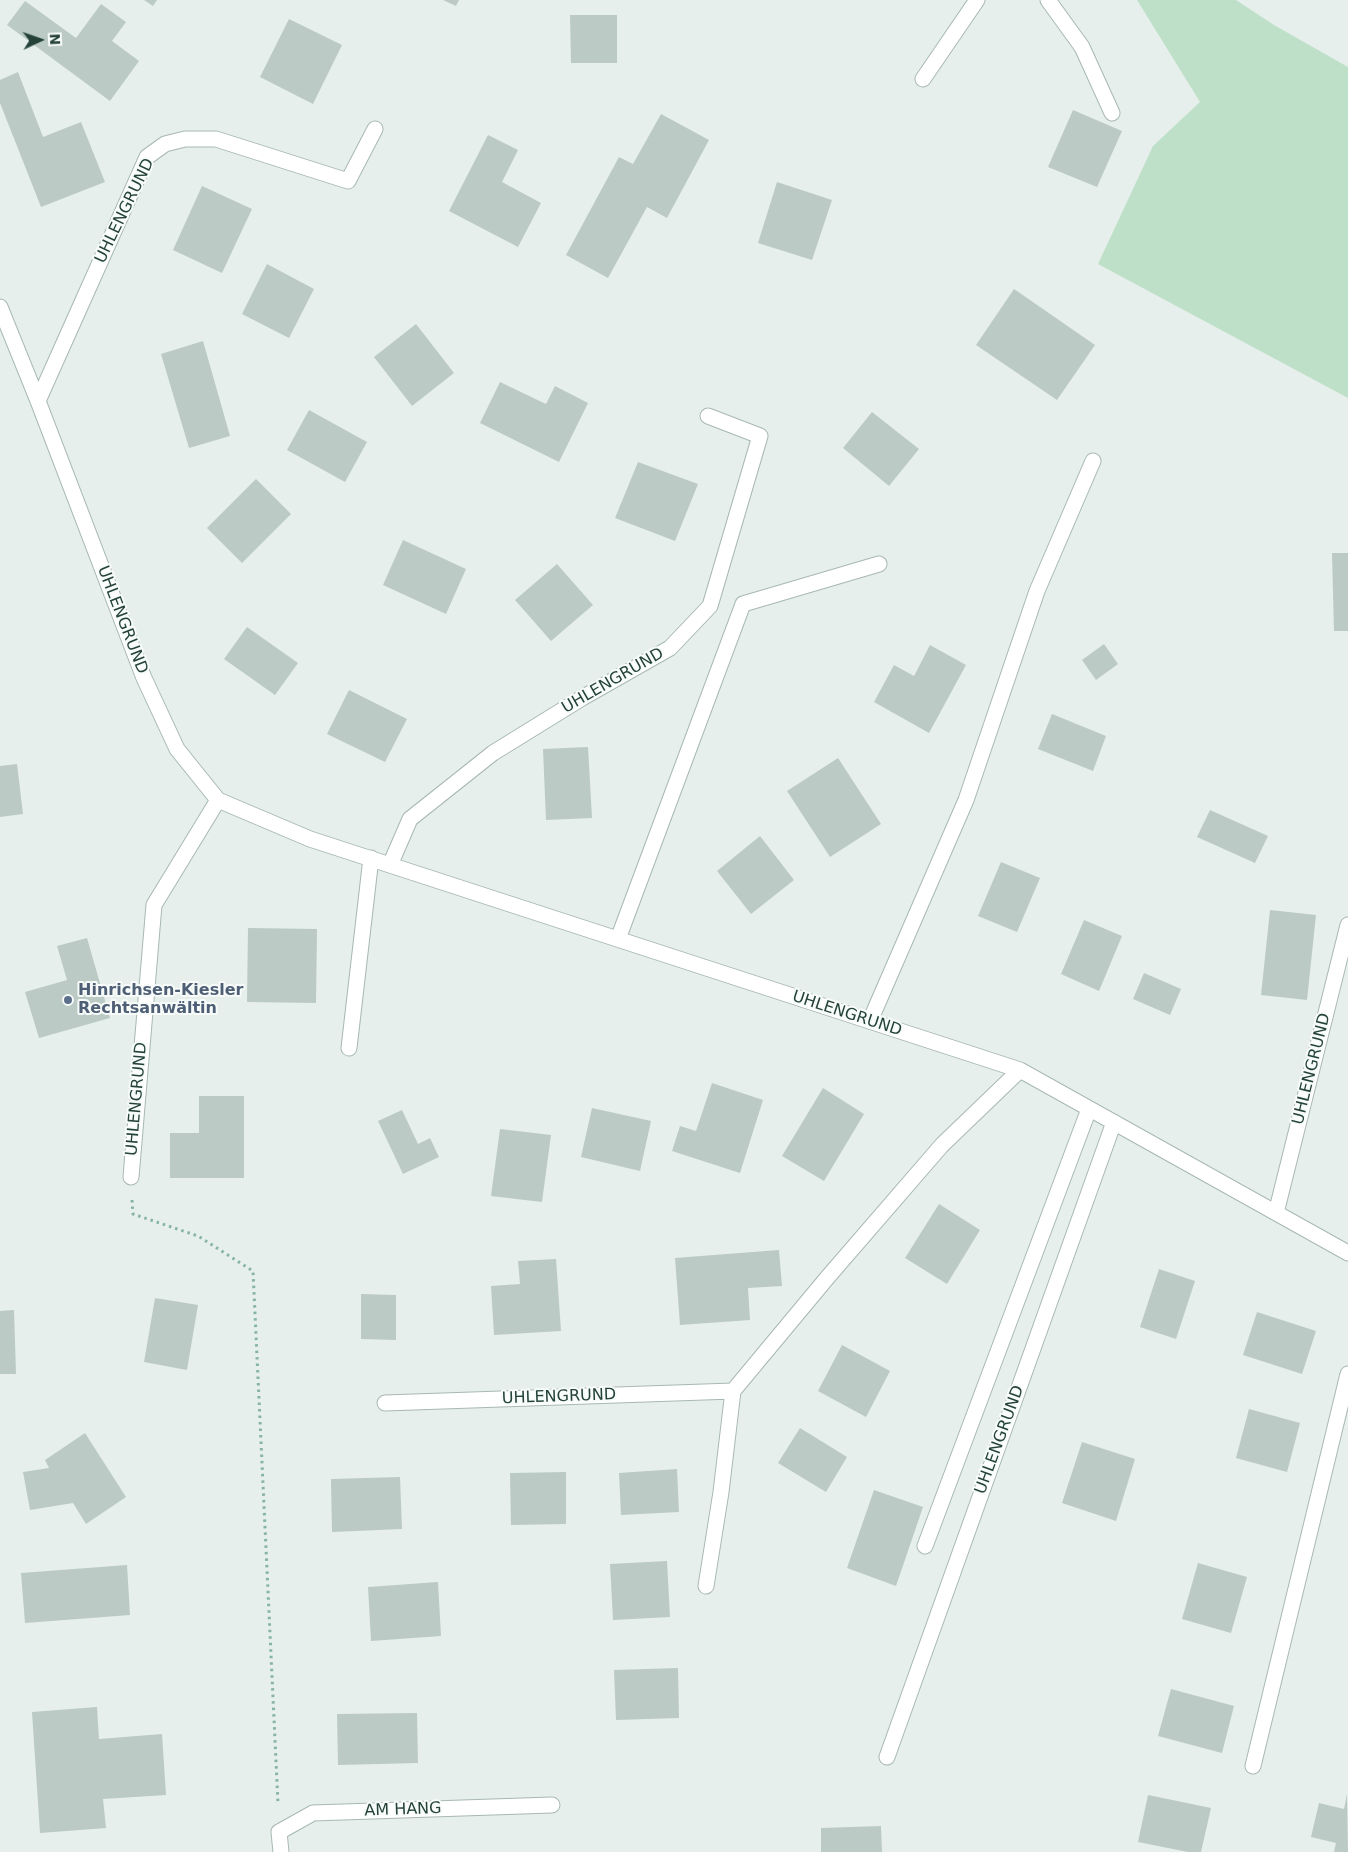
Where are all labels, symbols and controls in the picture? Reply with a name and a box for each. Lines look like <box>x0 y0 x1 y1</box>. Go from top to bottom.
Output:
north arrow <box>15 15 65 65</box>
text: N <box>47 33 63 45</box>
street label: UHLENGRUND <box>91 155 159 267</box>
street label: UHLENGRUND <box>93 563 151 677</box>
street label: UHLENGRUND <box>559 644 667 718</box>
place label: Hinrichsen-Kiesler Rechtsanwältin <box>78 981 243 1019</box>
street label: UHLENGRUND <box>790 987 904 1041</box>
marker: Hinrichsen-Kiesler Rechtsanwältin <box>62 994 74 1006</box>
street label: UHLENGRUND <box>1289 1011 1335 1127</box>
street label: UHLENGRUND <box>122 1041 152 1157</box>
street label: UHLENGRUND <box>971 1383 1029 1497</box>
street label: UHLENGRUND <box>502 1385 616 1409</box>
street label: AM HANG <box>364 1799 442 1821</box>

